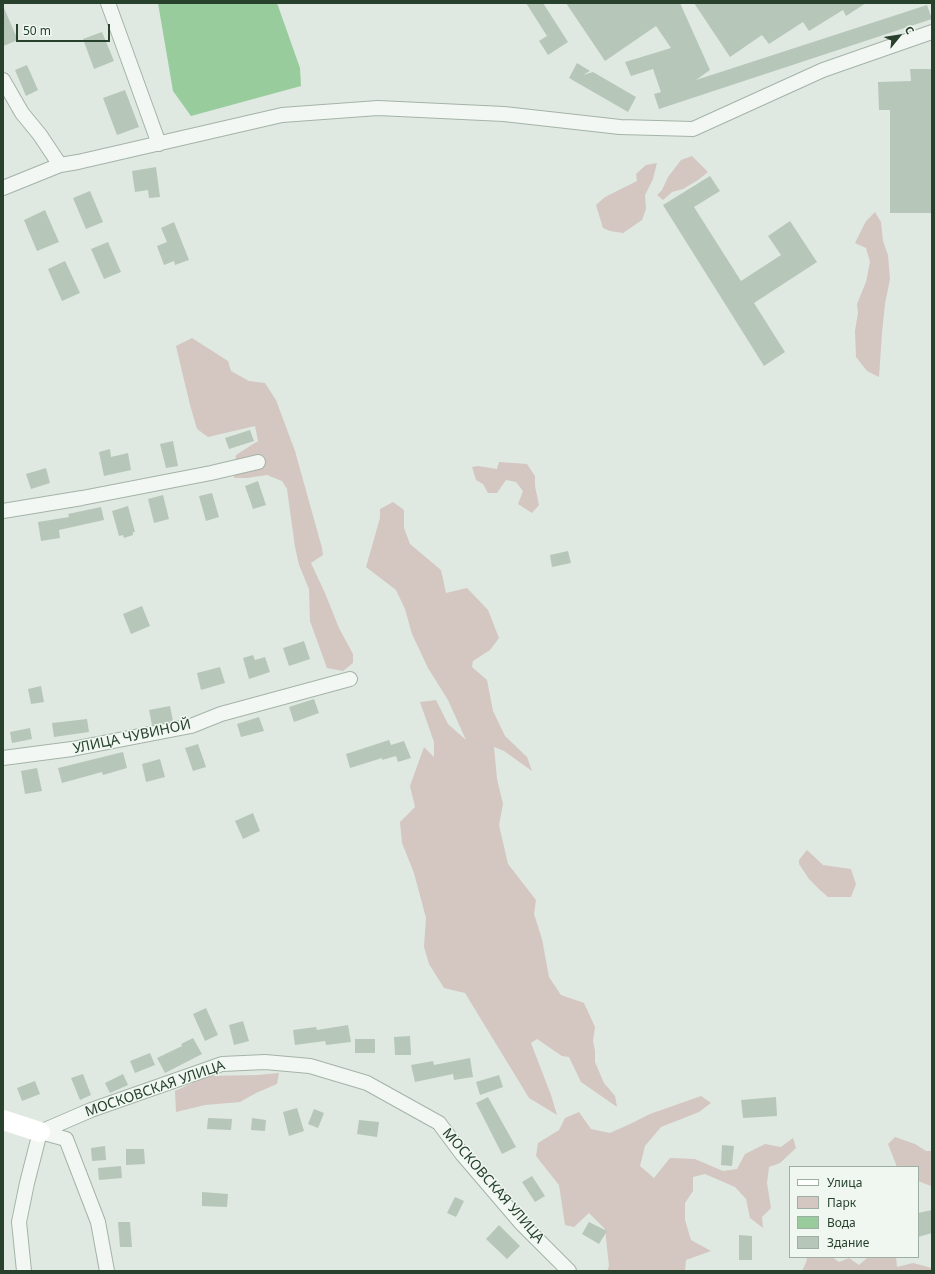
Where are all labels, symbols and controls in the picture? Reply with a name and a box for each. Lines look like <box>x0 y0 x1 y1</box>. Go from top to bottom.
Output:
scale bar <box>18 16 112 42</box>
north arrow <box>879 16 919 56</box>
text: 50 m <box>23 22 51 39</box>
text: С <box>902 23 918 37</box>
street label: УЛИЦА ЧУВИНОЙ <box>72 716 192 758</box>
street label: МОСКОВСКАЯ УЛИЦА <box>83 1057 227 1121</box>
street label: МОСКОВСКАЯ УЛИЦА <box>439 1125 547 1247</box>
legend <box>789 1166 919 1258</box>
text: Улица <box>827 1174 862 1191</box>
text: Парк <box>827 1194 856 1211</box>
text: Вода <box>827 1214 856 1231</box>
text: Здание <box>827 1234 869 1251</box>

